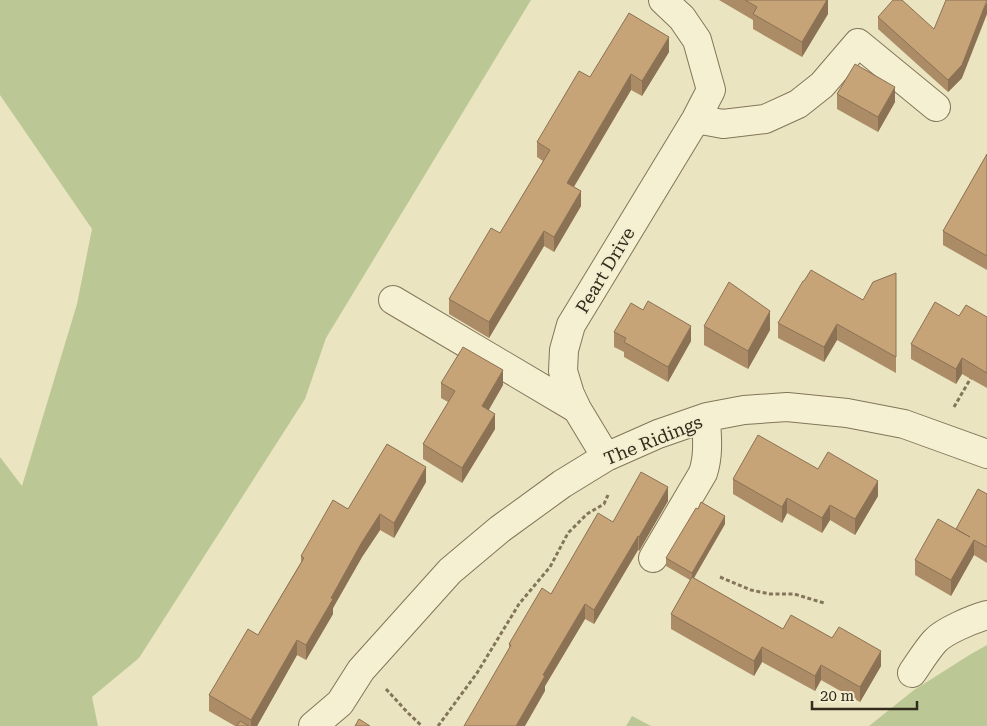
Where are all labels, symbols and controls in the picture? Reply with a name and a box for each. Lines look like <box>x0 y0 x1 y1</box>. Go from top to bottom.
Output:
street label: Peart Drive <box>571 223 639 317</box>
street label: The Ridings <box>601 411 705 469</box>
scale bar <box>812 678 917 710</box>
text: 20 m <box>820 687 855 705</box>

